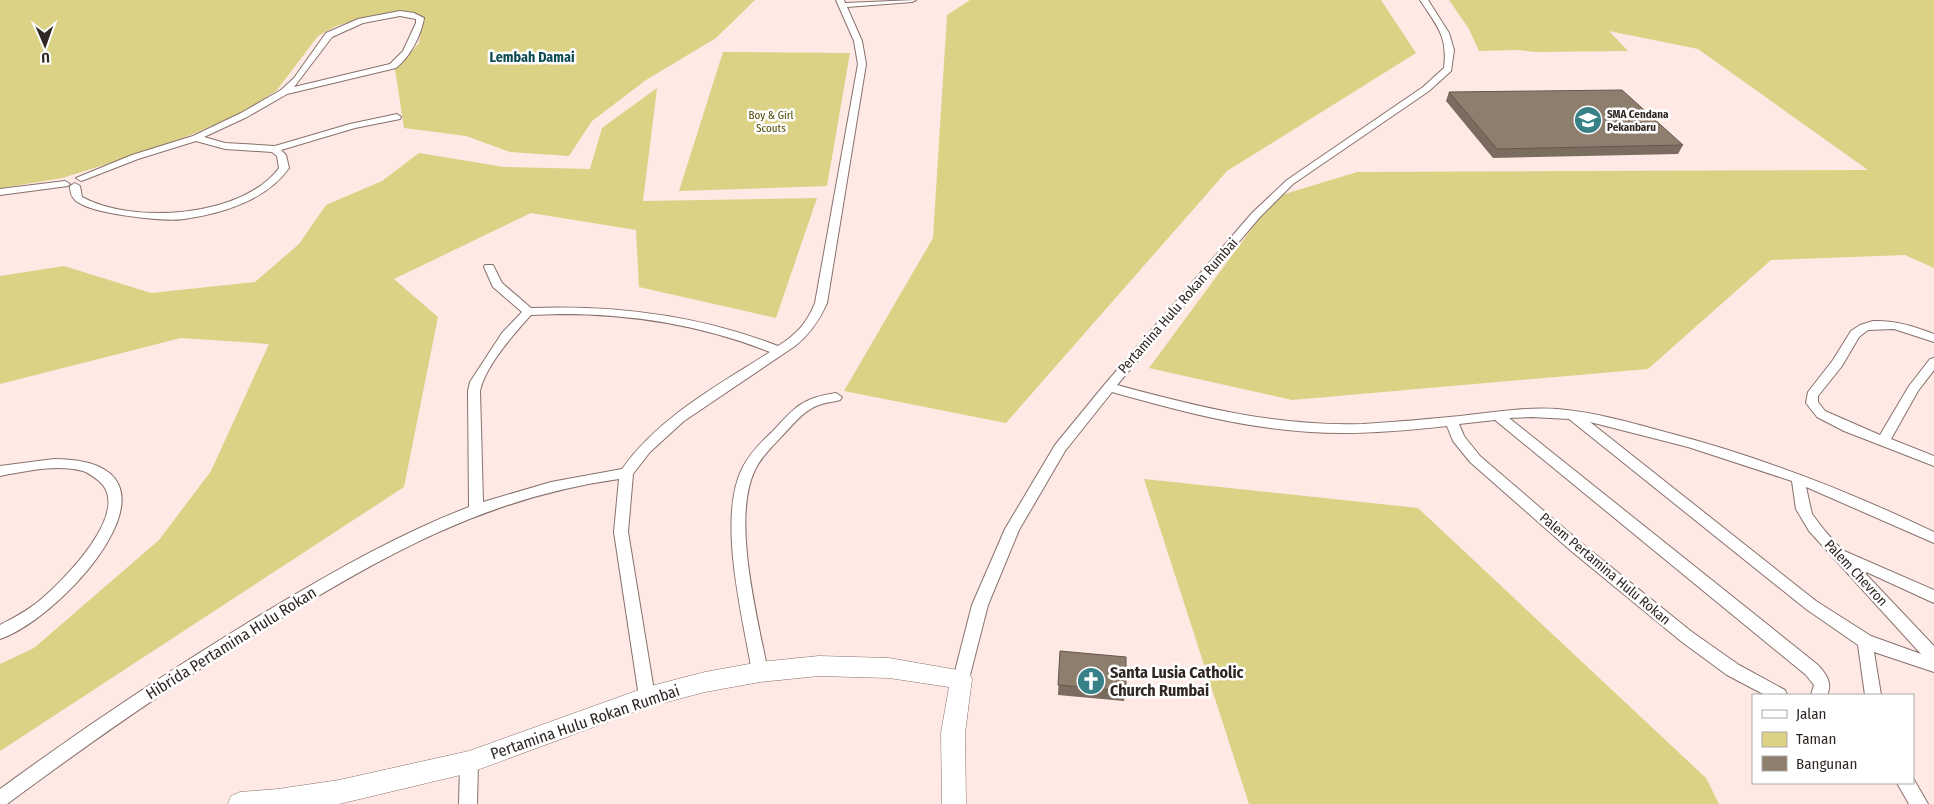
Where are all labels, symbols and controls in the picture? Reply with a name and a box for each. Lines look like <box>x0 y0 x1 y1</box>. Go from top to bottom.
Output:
north arrow <box>20 20 70 70</box>
text: U <box>41 49 50 66</box>
district label: Lembah Damai <box>489 49 575 66</box>
school or university icon: SMA Cendana Pekanbaru <box>1573 105 1603 135</box>
place label: SMA Cendana Pekanbaru <box>1607 108 1669 134</box>
park label: Boy & Girl Scouts <box>749 109 794 135</box>
street label: Pertamina Hulu Rokan Rumbai <box>1114 235 1242 377</box>
street label: Palem Pertamina Hulu Rokan <box>1536 509 1674 629</box>
street label: Palem Chevron <box>1821 536 1891 610</box>
street label: Hibrida Pertamina Hulu Rokan <box>142 583 320 703</box>
place label: Santa Lusia Catholic Church Rumbai <box>1110 663 1244 700</box>
church icon: Santa Lusia Catholic Church Rumbai <box>1076 666 1106 696</box>
street label: Pertamina Hulu Rokan Rumbai <box>488 681 682 763</box>
legend <box>1752 694 1914 784</box>
text: Jalan <box>1796 705 1826 723</box>
text: Taman <box>1796 730 1836 748</box>
text: Bangunan <box>1796 755 1857 773</box>

